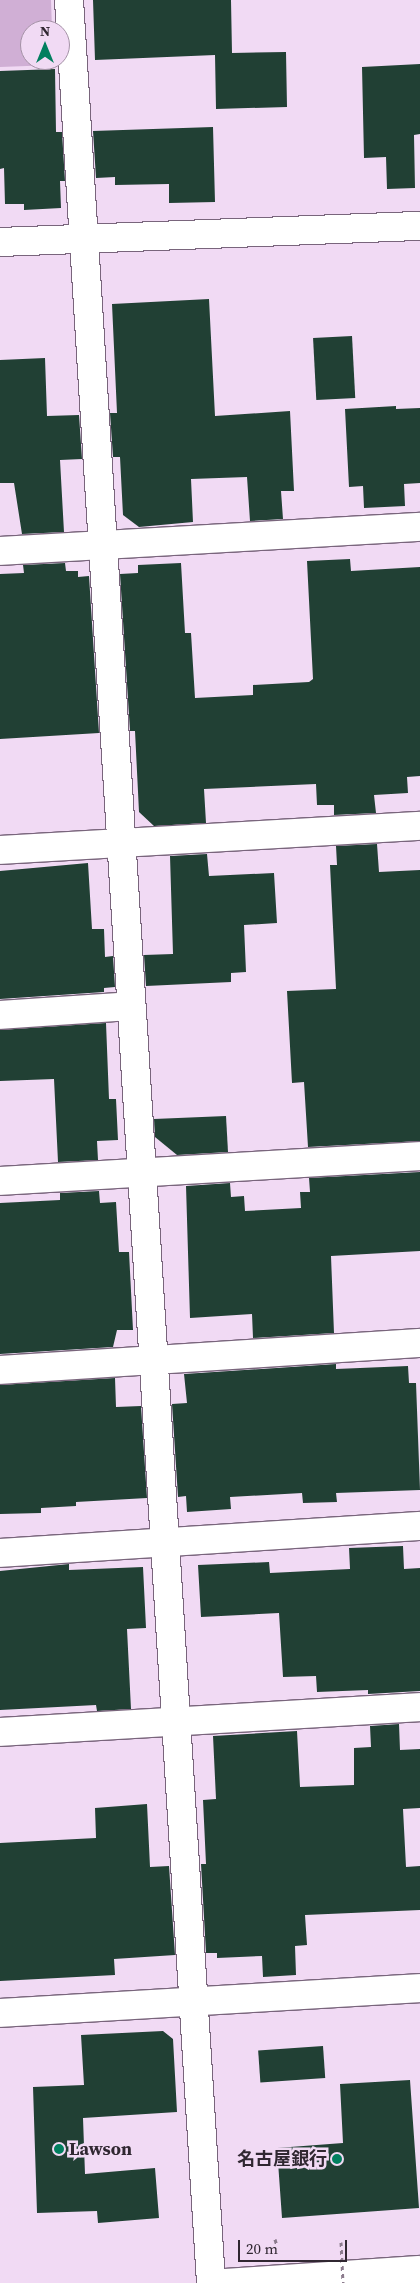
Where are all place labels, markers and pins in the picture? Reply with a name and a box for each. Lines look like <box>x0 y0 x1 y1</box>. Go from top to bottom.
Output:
place label: Lawson <box>69 2138 132 2160</box>
marker: Lawson <box>53 2143 65 2155</box>
place label: 名古屋銀行 <box>237 2148 327 2170</box>
marker: 名古屋銀行 <box>331 2153 343 2165</box>

